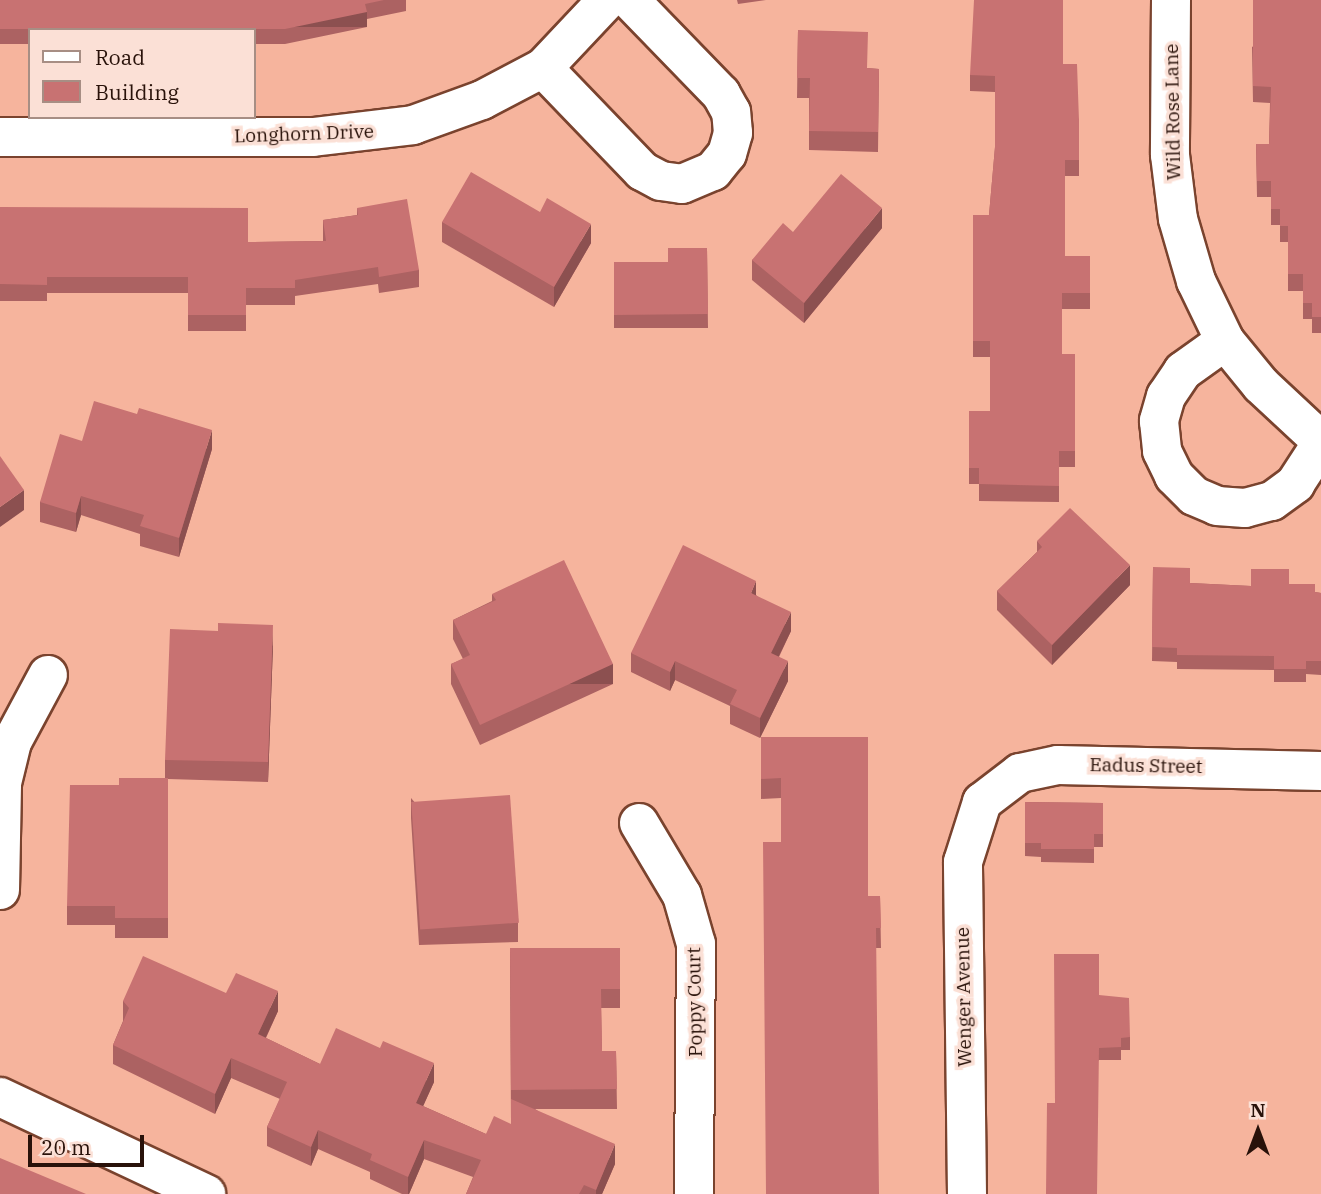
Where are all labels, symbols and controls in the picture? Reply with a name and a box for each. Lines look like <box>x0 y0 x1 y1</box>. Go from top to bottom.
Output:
legend <box>28 28 256 119</box>
text: Road <box>95 43 145 71</box>
street label: Wild Rose Lane <box>1160 43 1186 181</box>
text: Building <box>95 78 179 106</box>
street label: Longhorn Drive <box>234 120 374 148</box>
street label: Eadus Street <box>1089 754 1203 778</box>
street label: Wenger Avenue <box>951 927 977 1067</box>
street label: Poppy Court <box>683 947 707 1057</box>
north arrow <box>1223 1096 1293 1166</box>
text: N <box>1250 1098 1266 1122</box>
scale bar <box>32 1120 147 1164</box>
text: 20 m <box>41 1133 91 1161</box>

